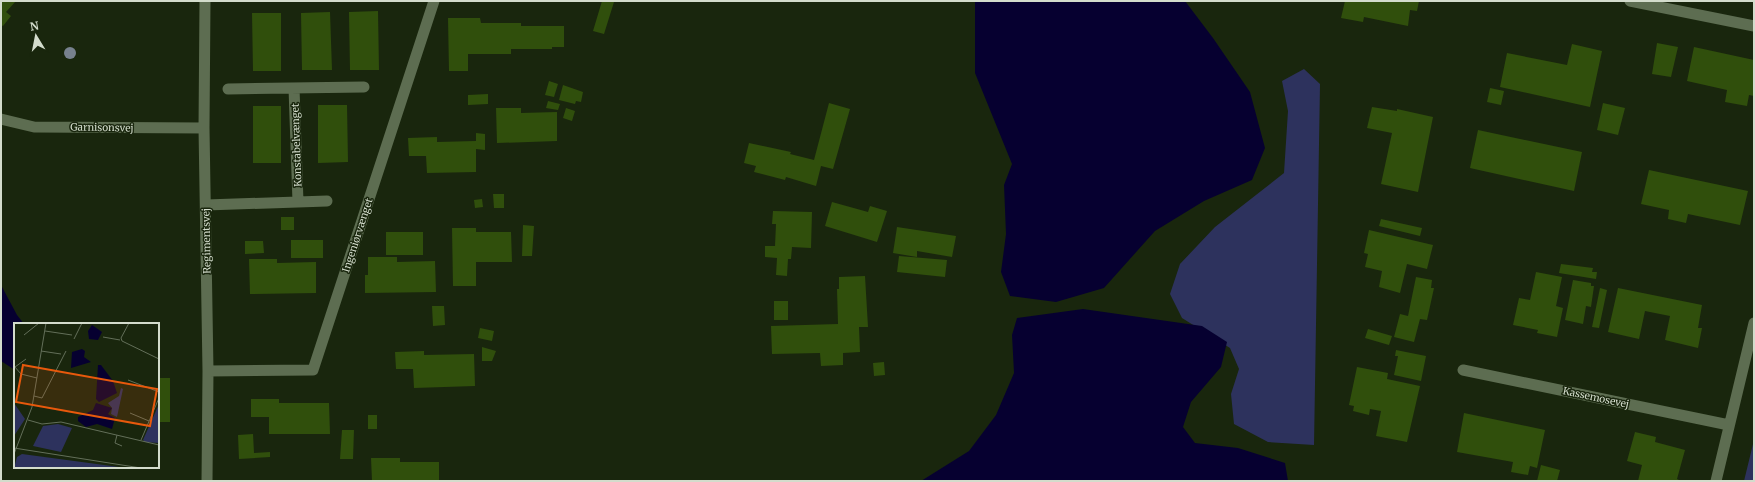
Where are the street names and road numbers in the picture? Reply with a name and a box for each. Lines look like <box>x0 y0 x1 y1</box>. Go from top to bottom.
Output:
street label: Konstabelvænget <box>289 103 304 187</box>
street label: Garnisonsvej <box>70 120 134 135</box>
street label: Ingeniørvænget <box>339 196 376 274</box>
street label: Regimentsvej <box>199 208 214 274</box>
street label: Kassemosevej <box>1562 384 1630 411</box>

